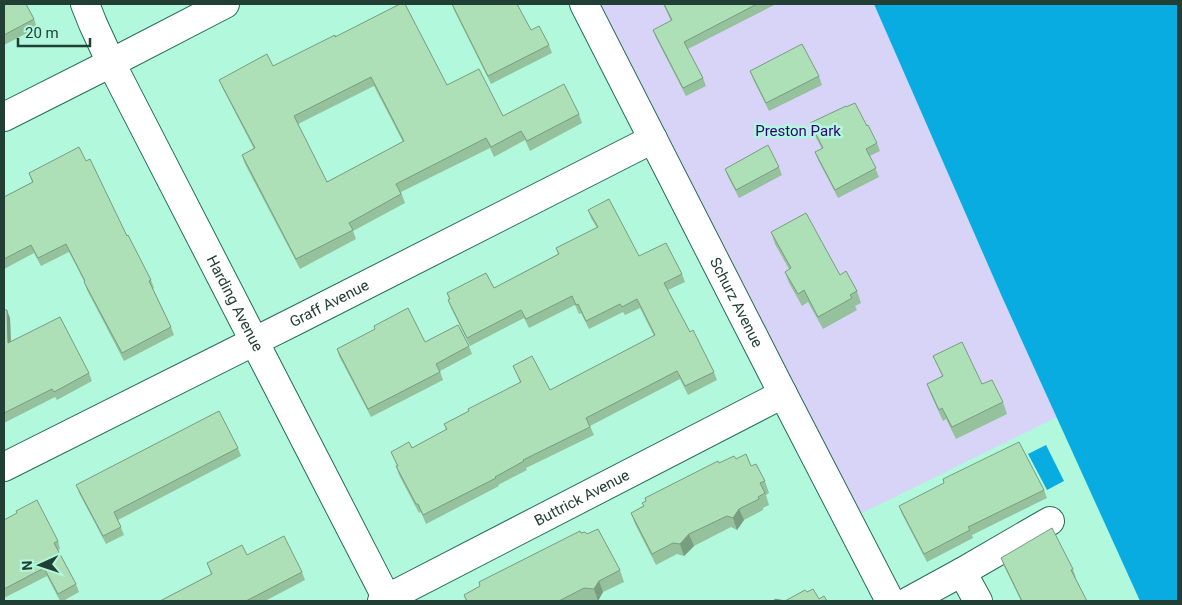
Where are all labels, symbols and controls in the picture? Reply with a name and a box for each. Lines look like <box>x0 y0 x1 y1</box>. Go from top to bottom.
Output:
scale bar <box>18 15 90 47</box>
text: 20 m <box>25 24 59 42</box>
park label: Preston Park <box>755 122 841 140</box>
street label: Harding Avenue <box>203 252 267 355</box>
street label: Schurz Avenue <box>706 254 767 350</box>
street label: Graff Avenue <box>287 276 372 331</box>
street label: Buttrick Avenue <box>531 466 633 530</box>
north arrow <box>15 540 65 590</box>
text: N <box>19 560 35 571</box>

